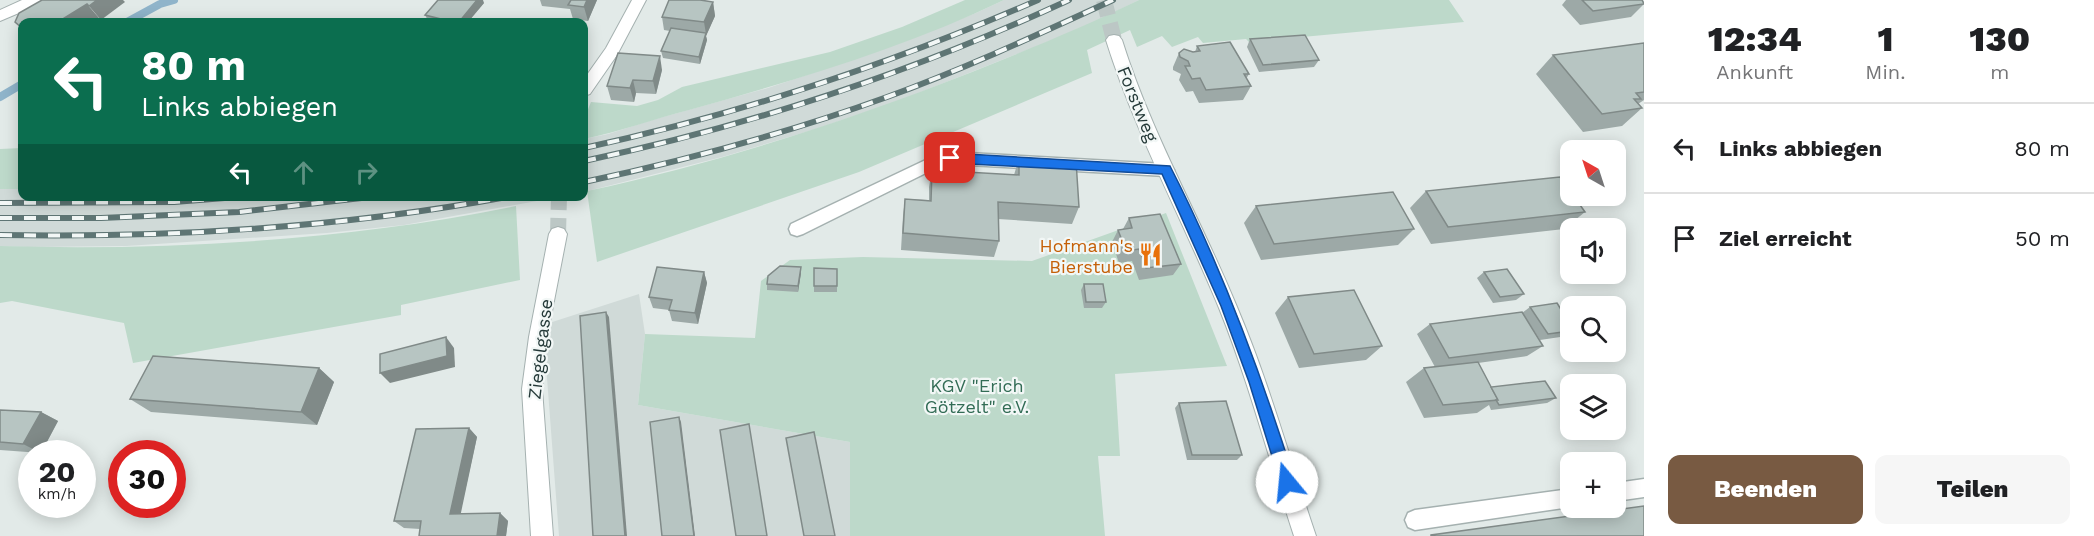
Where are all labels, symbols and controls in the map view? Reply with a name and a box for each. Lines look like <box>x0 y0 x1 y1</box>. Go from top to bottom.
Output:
text: 12:34 <box>1708 18 1802 60</box>
text: 1 <box>1877 18 1893 60</box>
text: 130 <box>1969 18 2030 60</box>
text: 80 m <box>141 41 246 90</box>
icon: left <box>42 42 120 120</box>
text: Ankunft <box>1716 60 1793 84</box>
text: Min. <box>1865 60 1905 84</box>
text: m <box>1990 60 2009 84</box>
street label: Forstweg <box>1113 63 1163 145</box>
text: Links abbiegen <box>141 91 338 123</box>
pin <box>924 132 975 183</box>
icon: left <box>1668 132 1701 165</box>
text: Links abbiegen <box>1719 136 1882 161</box>
text: 80 m <box>2014 136 2070 161</box>
north arrow <box>1560 140 1626 206</box>
map controls <box>1560 140 1626 518</box>
icon: arrive <box>933 141 966 174</box>
icon: left <box>224 156 257 189</box>
icon: ahead <box>287 156 320 189</box>
icon: right <box>350 156 383 189</box>
button: sound <box>1560 218 1626 284</box>
icon: arrive <box>1668 222 1701 255</box>
text: Ziel erreicht <box>1719 226 1852 251</box>
text: 50 m <box>2015 226 2070 251</box>
place label: Hofmann's Bierstube <box>1040 235 1133 277</box>
restaurant icon: Hofmann's Bierstube <box>1138 242 1164 268</box>
button: search <box>1560 296 1626 362</box>
street label: Ziegelgasse <box>523 298 557 400</box>
button: layers <box>1560 374 1626 440</box>
park label: KGV "Erich Götzelt" e.V. <box>925 375 1029 417</box>
speed limit sign: 30 <box>108 440 186 518</box>
position arrow <box>1255 450 1319 514</box>
button: + <box>1560 452 1626 518</box>
text: 20 <box>38 454 76 489</box>
button: Beenden <box>1668 455 1863 524</box>
button: Teilen <box>1875 455 2070 524</box>
text: km/h <box>38 485 76 503</box>

